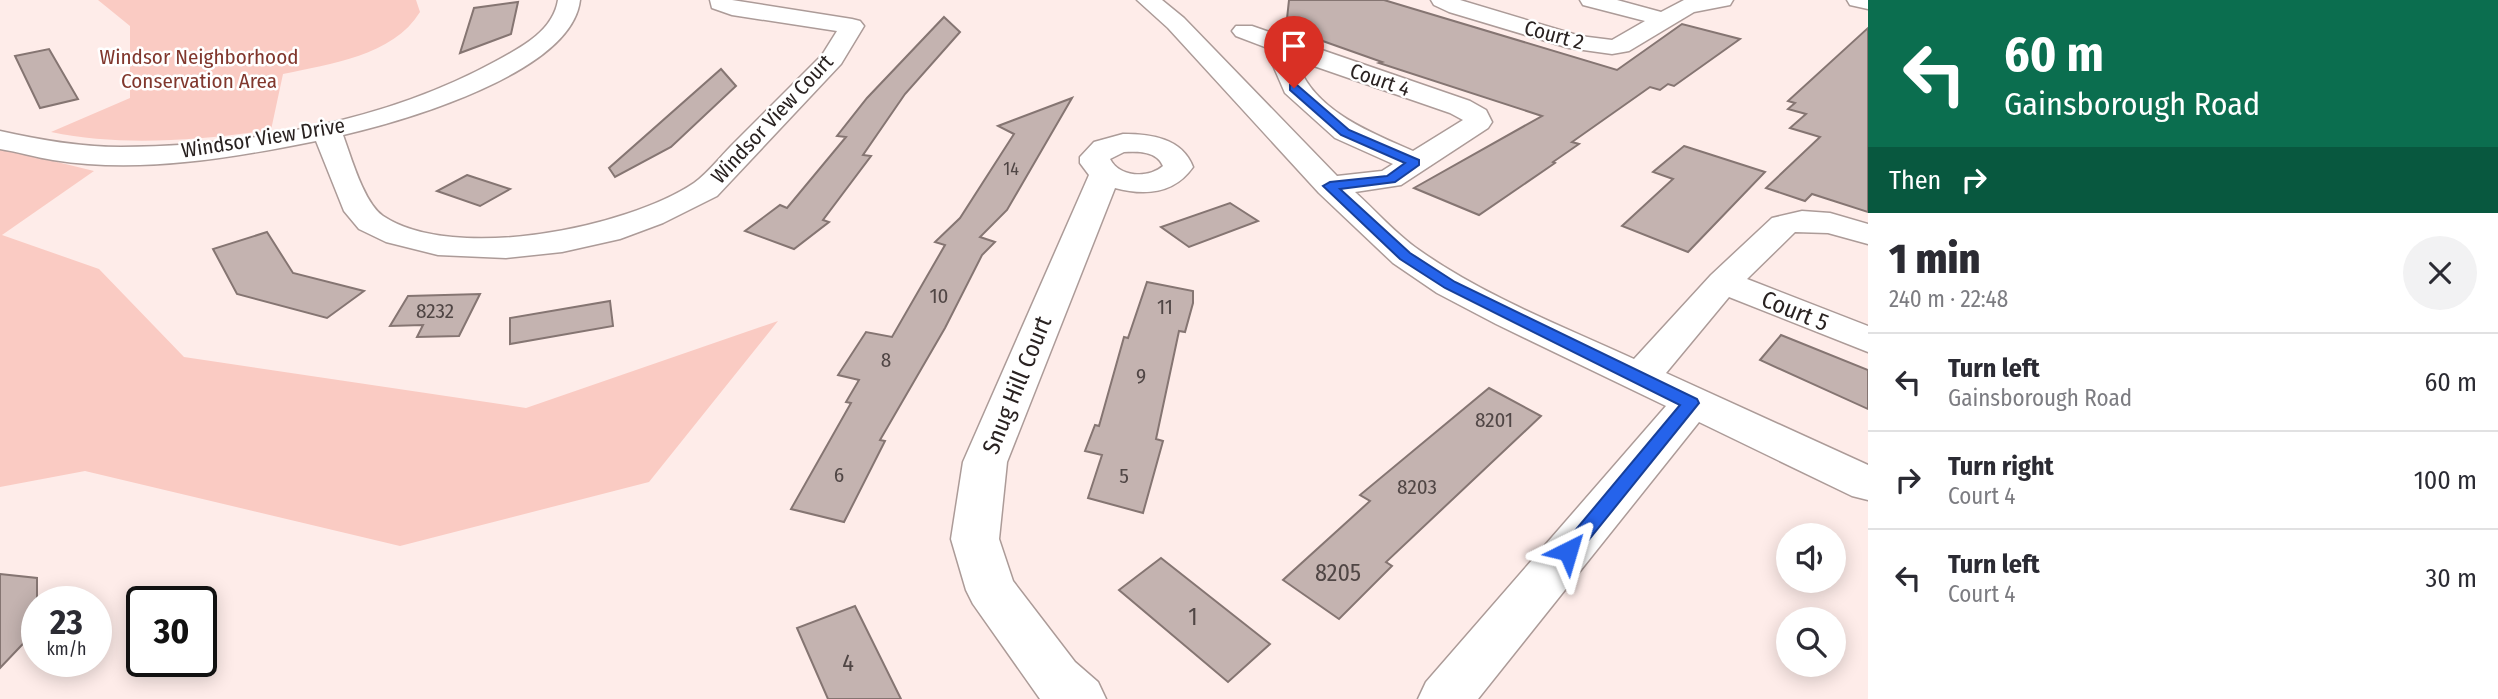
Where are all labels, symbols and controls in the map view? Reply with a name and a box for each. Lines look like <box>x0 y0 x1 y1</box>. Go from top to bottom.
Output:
street label: Court 2 <box>1521 15 1587 55</box>
pin <box>1264 16 1324 88</box>
text: 60 m <box>2004 25 2104 84</box>
icon: arrive <box>1275 27 1313 65</box>
icon: left <box>1889 28 1980 119</box>
park label: Windsor Neighborhood Conservation Area <box>100 44 298 94</box>
street label: Windsor View Court <box>705 49 839 189</box>
street label: Court 4 <box>1347 58 1413 102</box>
text: Gainsborough Road <box>2004 85 2260 123</box>
street label: Windsor View Drive <box>179 112 347 164</box>
house number: 14 <box>1003 158 1019 180</box>
icon: right <box>1955 161 1993 199</box>
text: Then <box>1889 165 1941 196</box>
text: 1 min <box>1889 234 1980 284</box>
button: close <box>2403 236 2477 310</box>
house number: 10 <box>929 283 949 309</box>
street label: Court 5 <box>1757 285 1833 337</box>
text: 240 m · 22:48 <box>1889 285 2008 313</box>
house number: 11 <box>1157 294 1173 320</box>
house number: 8232 <box>416 298 454 324</box>
street label: Snug Hill Court <box>977 312 1057 458</box>
house number: 8 <box>881 347 891 373</box>
text: Turn left <box>1948 353 2040 384</box>
house number: 9 <box>1136 363 1146 389</box>
icon: left <box>1889 363 1927 401</box>
text: 60 m <box>2424 367 2477 398</box>
text: Gainsborough Road <box>1948 384 2132 412</box>
house number: 8201 <box>1475 407 1513 433</box>
text: Turn right <box>1948 451 2054 482</box>
icon: right <box>1889 461 1927 499</box>
house number: 6 <box>834 462 844 488</box>
house number: 5 <box>1119 463 1129 489</box>
text: 100 m <box>2414 465 2477 496</box>
house number: 8203 <box>1397 474 1437 500</box>
text: Court 4 <box>1948 482 2015 510</box>
position arrow <box>1531 514 1605 588</box>
map controls <box>1776 523 1846 677</box>
button: sound <box>1776 523 1846 593</box>
text: Turn left <box>1948 549 2040 580</box>
house number: 8205 <box>1315 559 1361 587</box>
icon: left <box>1889 559 1927 597</box>
text: 30 m <box>2426 563 2477 594</box>
text: Court 4 <box>1948 580 2015 608</box>
speed limit sign: 30 <box>126 586 217 677</box>
text: 23 <box>50 601 83 643</box>
house number: 1 <box>1188 603 1198 631</box>
button: search <box>1776 607 1846 677</box>
text: km/h <box>46 638 87 660</box>
house number: 4 <box>842 649 854 677</box>

